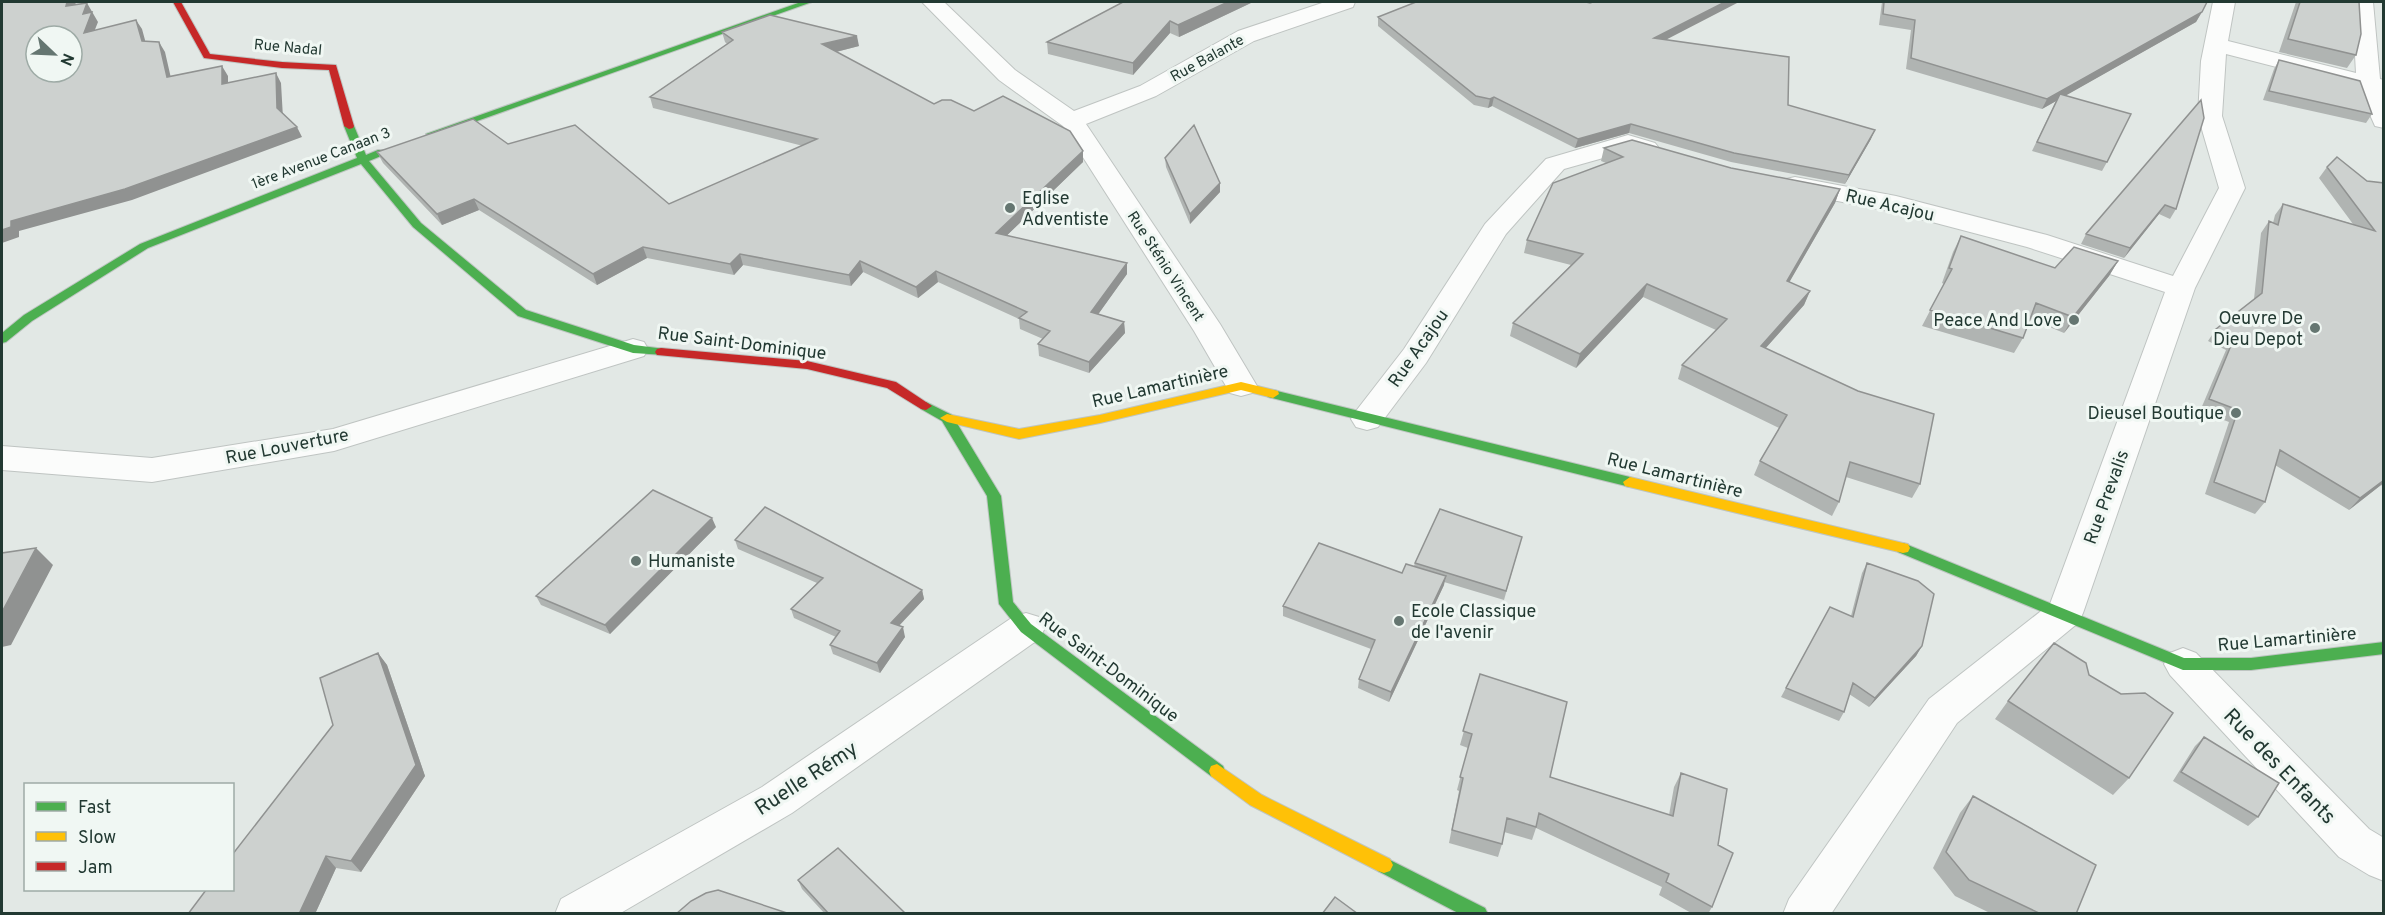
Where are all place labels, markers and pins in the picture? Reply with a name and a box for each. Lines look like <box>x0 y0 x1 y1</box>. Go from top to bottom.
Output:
place label: Eglise Adventiste <box>1022 188 1109 232</box>
marker: Eglise Adventiste <box>1003 201 1017 215</box>
place label: Oeuvre De Dieu Depot <box>2213 308 2303 352</box>
place label: Peace And Love <box>1933 310 2062 333</box>
marker: Peace And Love <box>2067 313 2081 327</box>
marker: Oeuvre De Dieu Depot <box>2308 321 2322 335</box>
place label: Dieusel Boutique <box>2087 403 2224 426</box>
marker: Dieusel Boutique <box>2229 406 2243 420</box>
place label: Humaniste <box>648 551 735 574</box>
marker: Humaniste <box>629 554 643 568</box>
place label: Ecole Classique de l'avenir <box>1411 601 1536 645</box>
marker: Ecole Classique de l'avenir <box>1392 614 1406 628</box>

